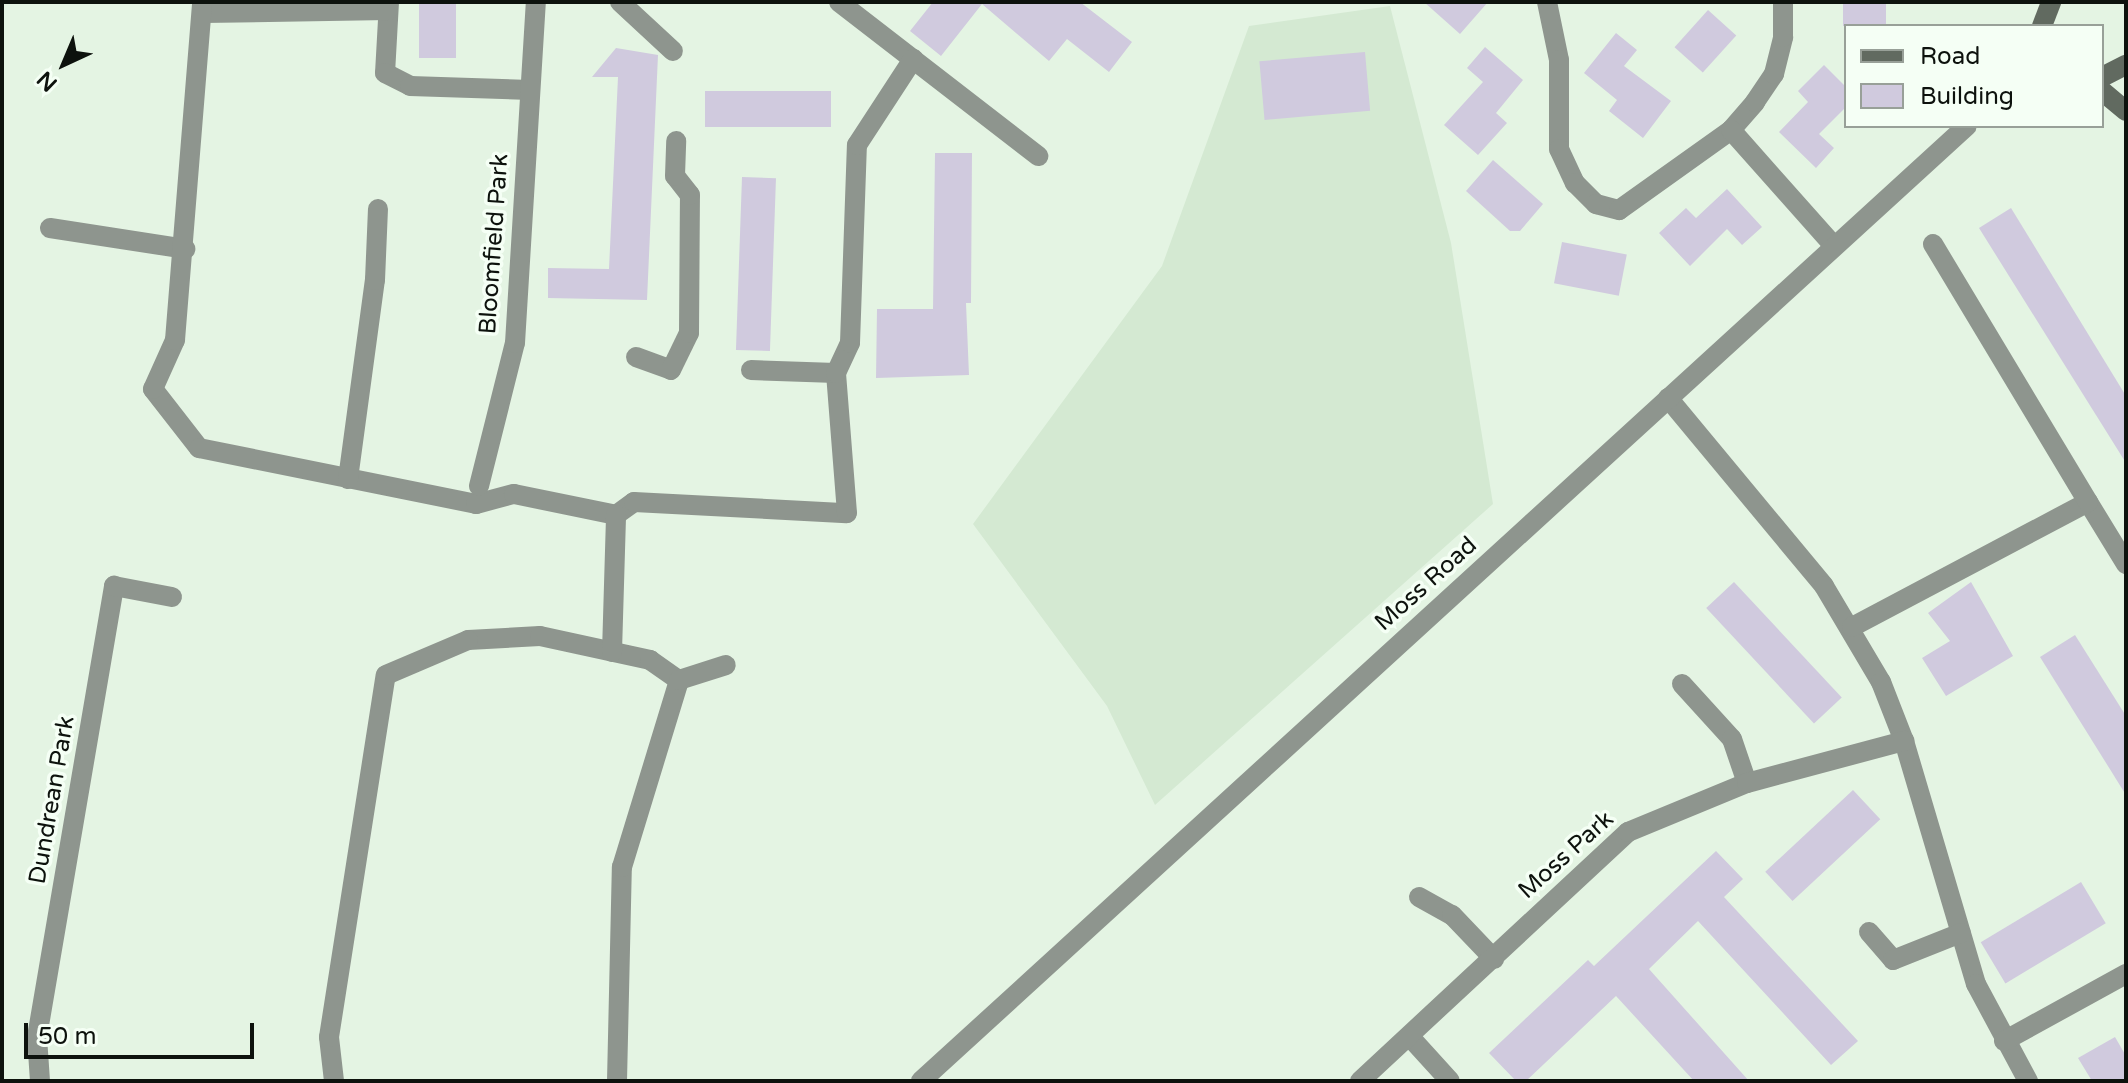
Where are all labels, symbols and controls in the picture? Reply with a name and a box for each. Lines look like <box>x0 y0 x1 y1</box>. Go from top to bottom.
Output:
north arrow <box>24 24 104 104</box>
legend <box>1844 24 2104 128</box>
text: Road <box>1920 42 1980 71</box>
text: N <box>32 66 63 97</box>
text: Building <box>1920 82 2014 111</box>
street label: Bloomfield Park <box>473 153 515 335</box>
street label: Moss Road <box>1369 531 1483 637</box>
street label: Dundrean Park <box>23 714 81 886</box>
street label: Moss Park <box>1513 805 1619 905</box>
scale bar <box>28 1007 258 1057</box>
text: 50 m <box>38 1022 96 1051</box>

